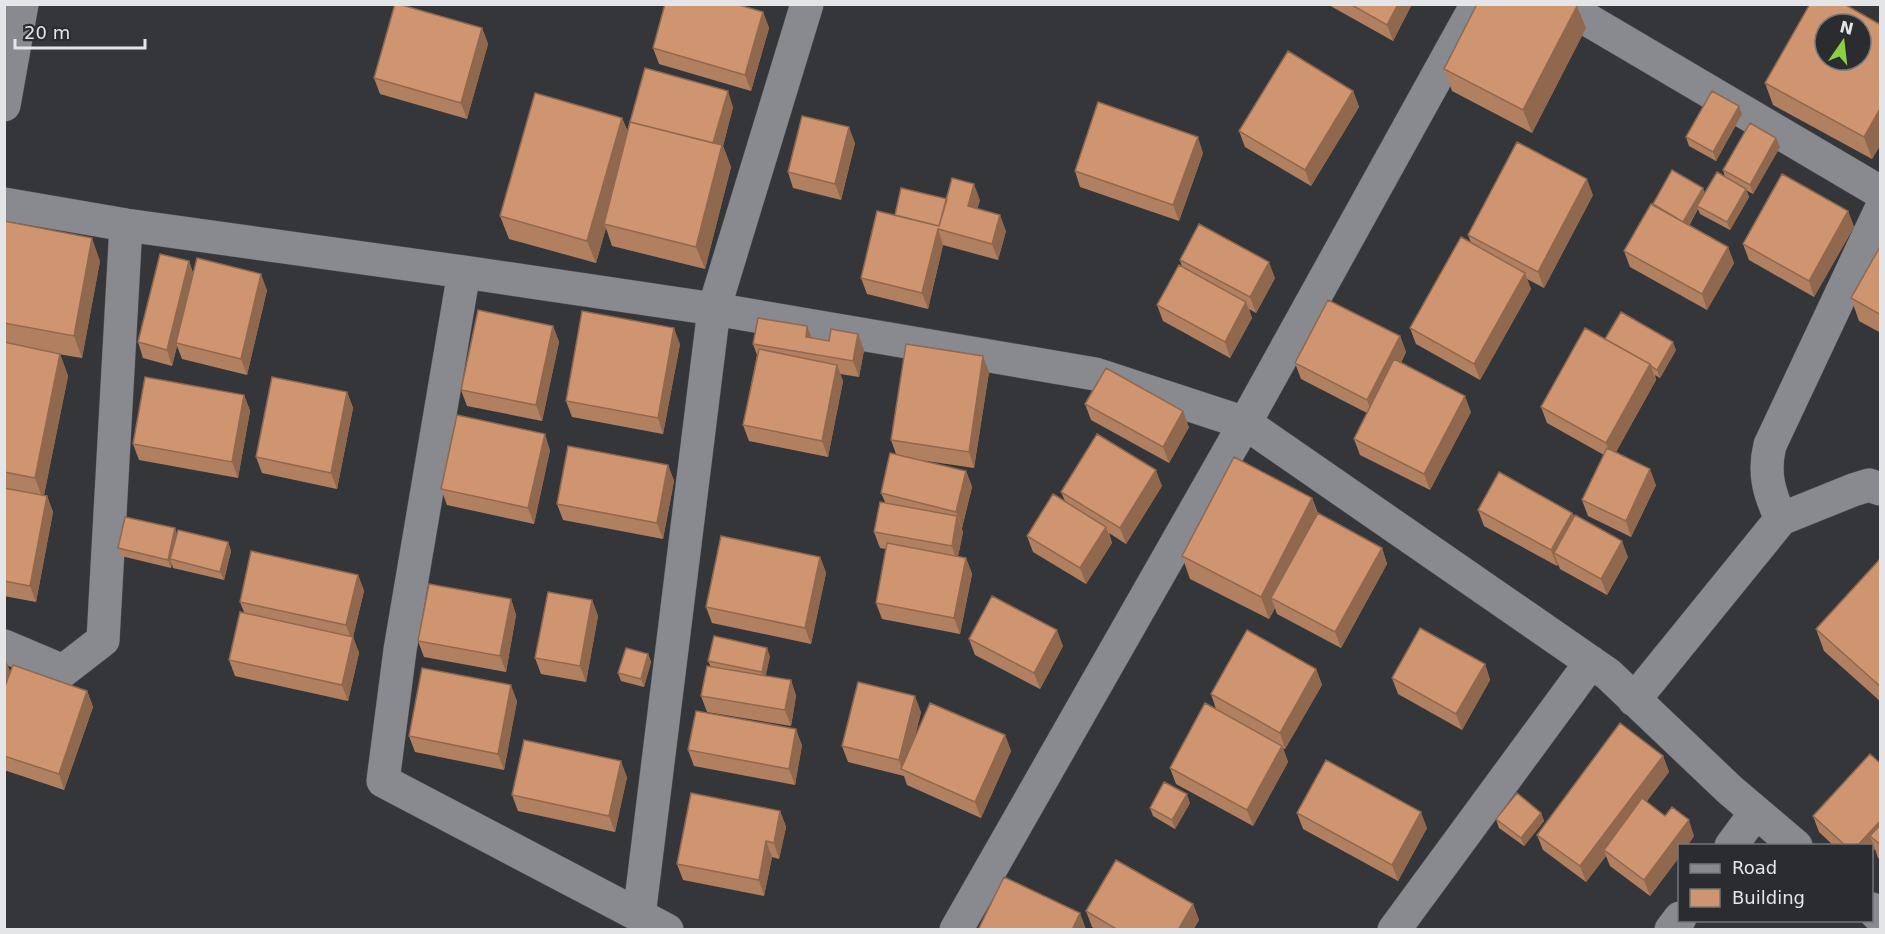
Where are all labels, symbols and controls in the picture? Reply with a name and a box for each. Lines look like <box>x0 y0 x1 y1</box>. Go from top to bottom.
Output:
scale bar <box>15 12 146 50</box>
north arrow <box>1813 12 1873 72</box>
text: N <box>1838 17 1855 39</box>
text: 20 m <box>24 22 70 43</box>
legend <box>1678 844 1873 922</box>
text: Road <box>1732 857 1777 878</box>
text: Building <box>1732 887 1805 908</box>

